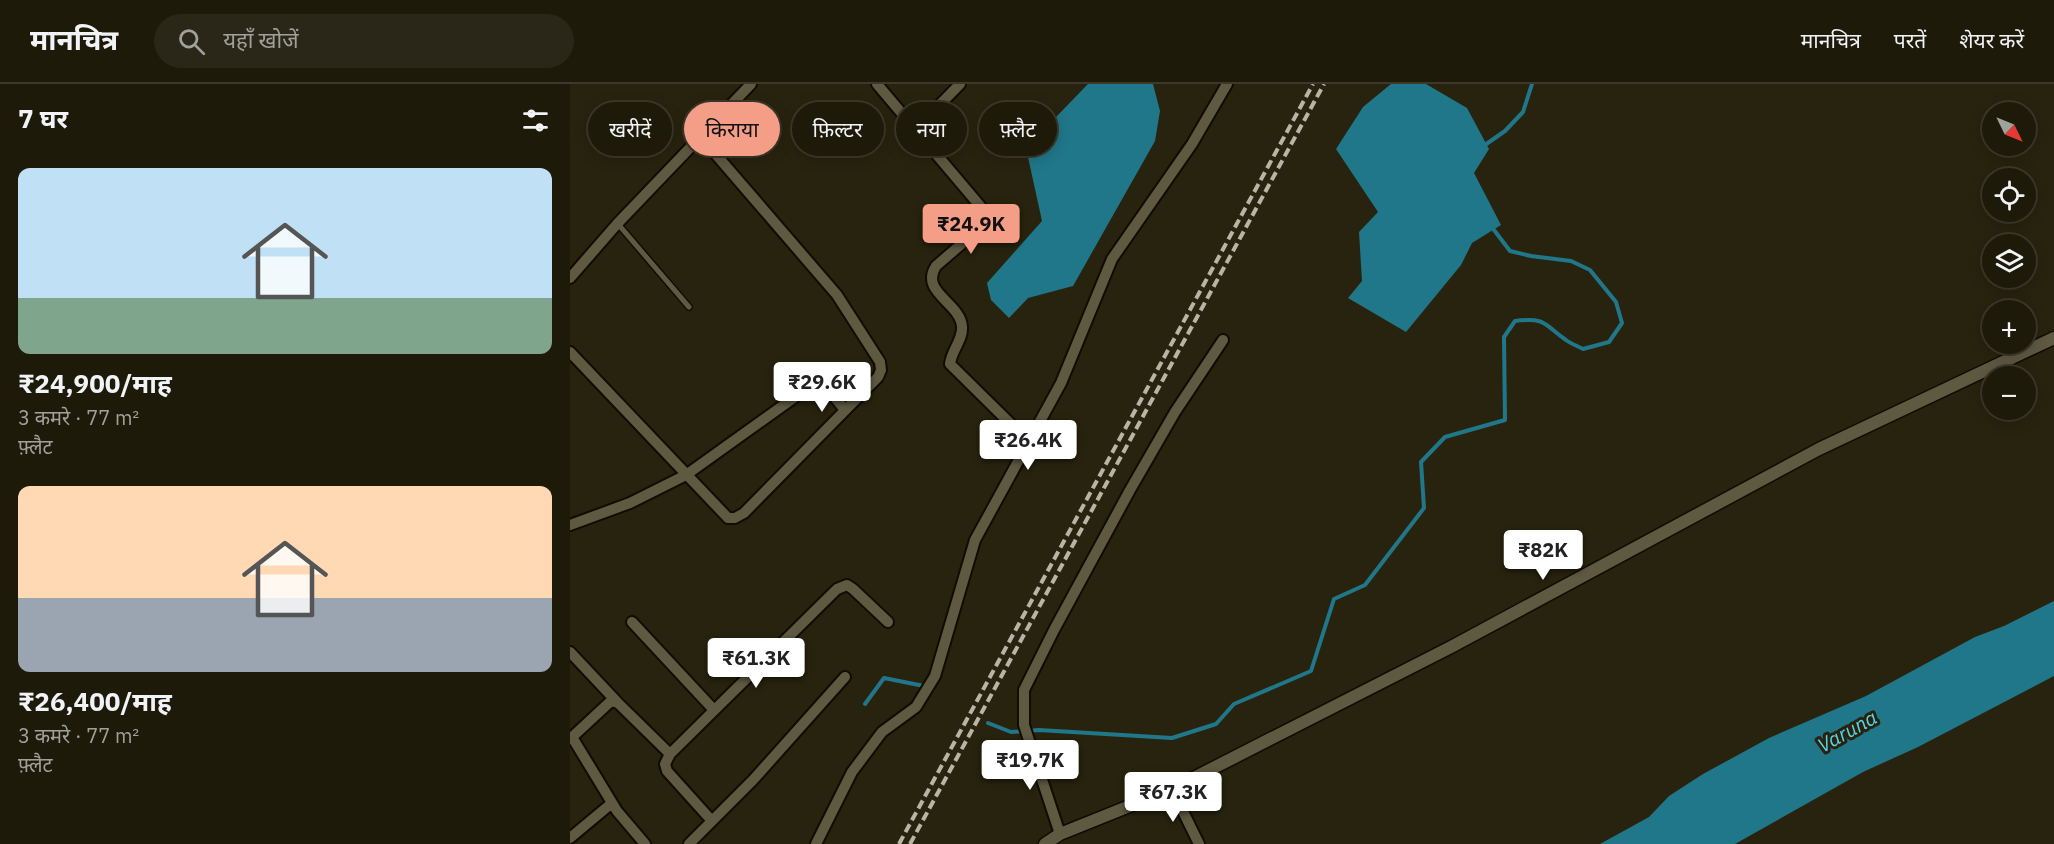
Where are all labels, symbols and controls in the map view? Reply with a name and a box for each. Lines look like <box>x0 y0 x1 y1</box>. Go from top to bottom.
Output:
search box <box>154 14 574 68</box>
text: मानचित्र <box>30 21 118 58</box>
icon: search <box>175 25 208 58</box>
text: यहाँ खोजें <box>223 25 299 54</box>
text: मानचित्र <box>1801 26 1861 54</box>
text: परतें <box>1894 26 1926 54</box>
text: शेयर करें <box>1959 26 2024 54</box>
text: 7 घर <box>18 101 68 135</box>
chip: खरीदें <box>588 102 672 156</box>
chip: किराया <box>684 102 780 156</box>
chip: फ़िल्टर <box>792 102 884 156</box>
chip: नया <box>896 102 967 156</box>
chip: फ़्लैट <box>979 102 1057 156</box>
north arrow <box>1982 102 2036 156</box>
map controls <box>1982 102 2036 420</box>
icon: filters <box>519 104 552 137</box>
button: locate <box>1982 168 2036 222</box>
pin: ₹24.9K <box>922 204 1020 255</box>
icon: home <box>231 207 339 315</box>
text: ₹24.9K <box>937 210 1005 237</box>
button: layers <box>1982 234 2036 288</box>
button: + <box>1982 300 2036 354</box>
pin: ₹29.6K <box>773 362 871 413</box>
text: ₹24,900/माह <box>18 366 172 400</box>
button: − <box>1982 366 2036 420</box>
text: ₹29.6K <box>788 368 856 395</box>
text: 3 कमरे · 77 m² <box>18 404 139 431</box>
pin: ₹26.4K <box>979 420 1077 471</box>
text: ₹26.4K <box>994 426 1062 453</box>
text: फ़्लैट <box>18 433 53 460</box>
icon: home <box>231 525 339 633</box>
pin: ₹82K <box>1507 530 1579 581</box>
text: ₹82K <box>1518 536 1568 563</box>
pin: ₹61.3K <box>707 638 805 689</box>
text: ₹61.3K <box>722 644 790 671</box>
text: ₹26,400/माह <box>18 684 172 718</box>
water label: Varuna <box>1812 704 1882 758</box>
text: 3 कमरे · 77 m² <box>18 722 139 749</box>
pin: ₹19.7K <box>981 740 1079 791</box>
text: ₹19.7K <box>996 746 1064 773</box>
text: फ़्लैट <box>18 751 53 778</box>
pin: ₹67.3K <box>1124 772 1222 823</box>
text: ₹67.3K <box>1139 778 1207 805</box>

